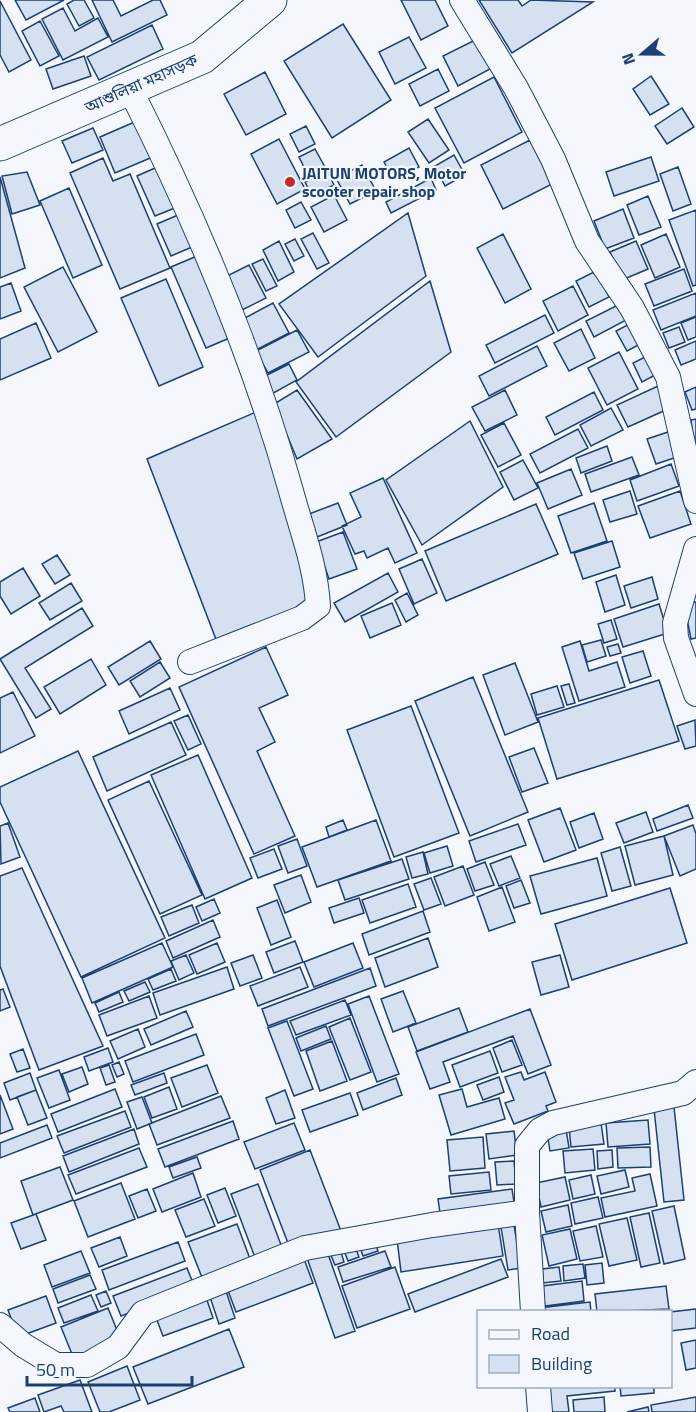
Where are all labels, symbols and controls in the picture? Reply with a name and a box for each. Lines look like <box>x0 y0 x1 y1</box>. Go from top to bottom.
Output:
north arrow <box>612 24 672 84</box>
street label: আশুলিয়া মহাসড়ক <box>80 47 202 119</box>
text: N <box>615 50 641 68</box>
place label: JAITUN MOTORS, Motor scooter repair shop <box>302 161 466 203</box>
marker: JAITUN MOTORS, Motor scooter repair shop <box>283 175 297 189</box>
legend <box>477 1310 672 1388</box>
text: Road <box>531 1320 570 1347</box>
scale bar <box>27 1349 192 1387</box>
text: Building <box>531 1350 592 1377</box>
text: 50 m <box>36 1356 75 1383</box>

